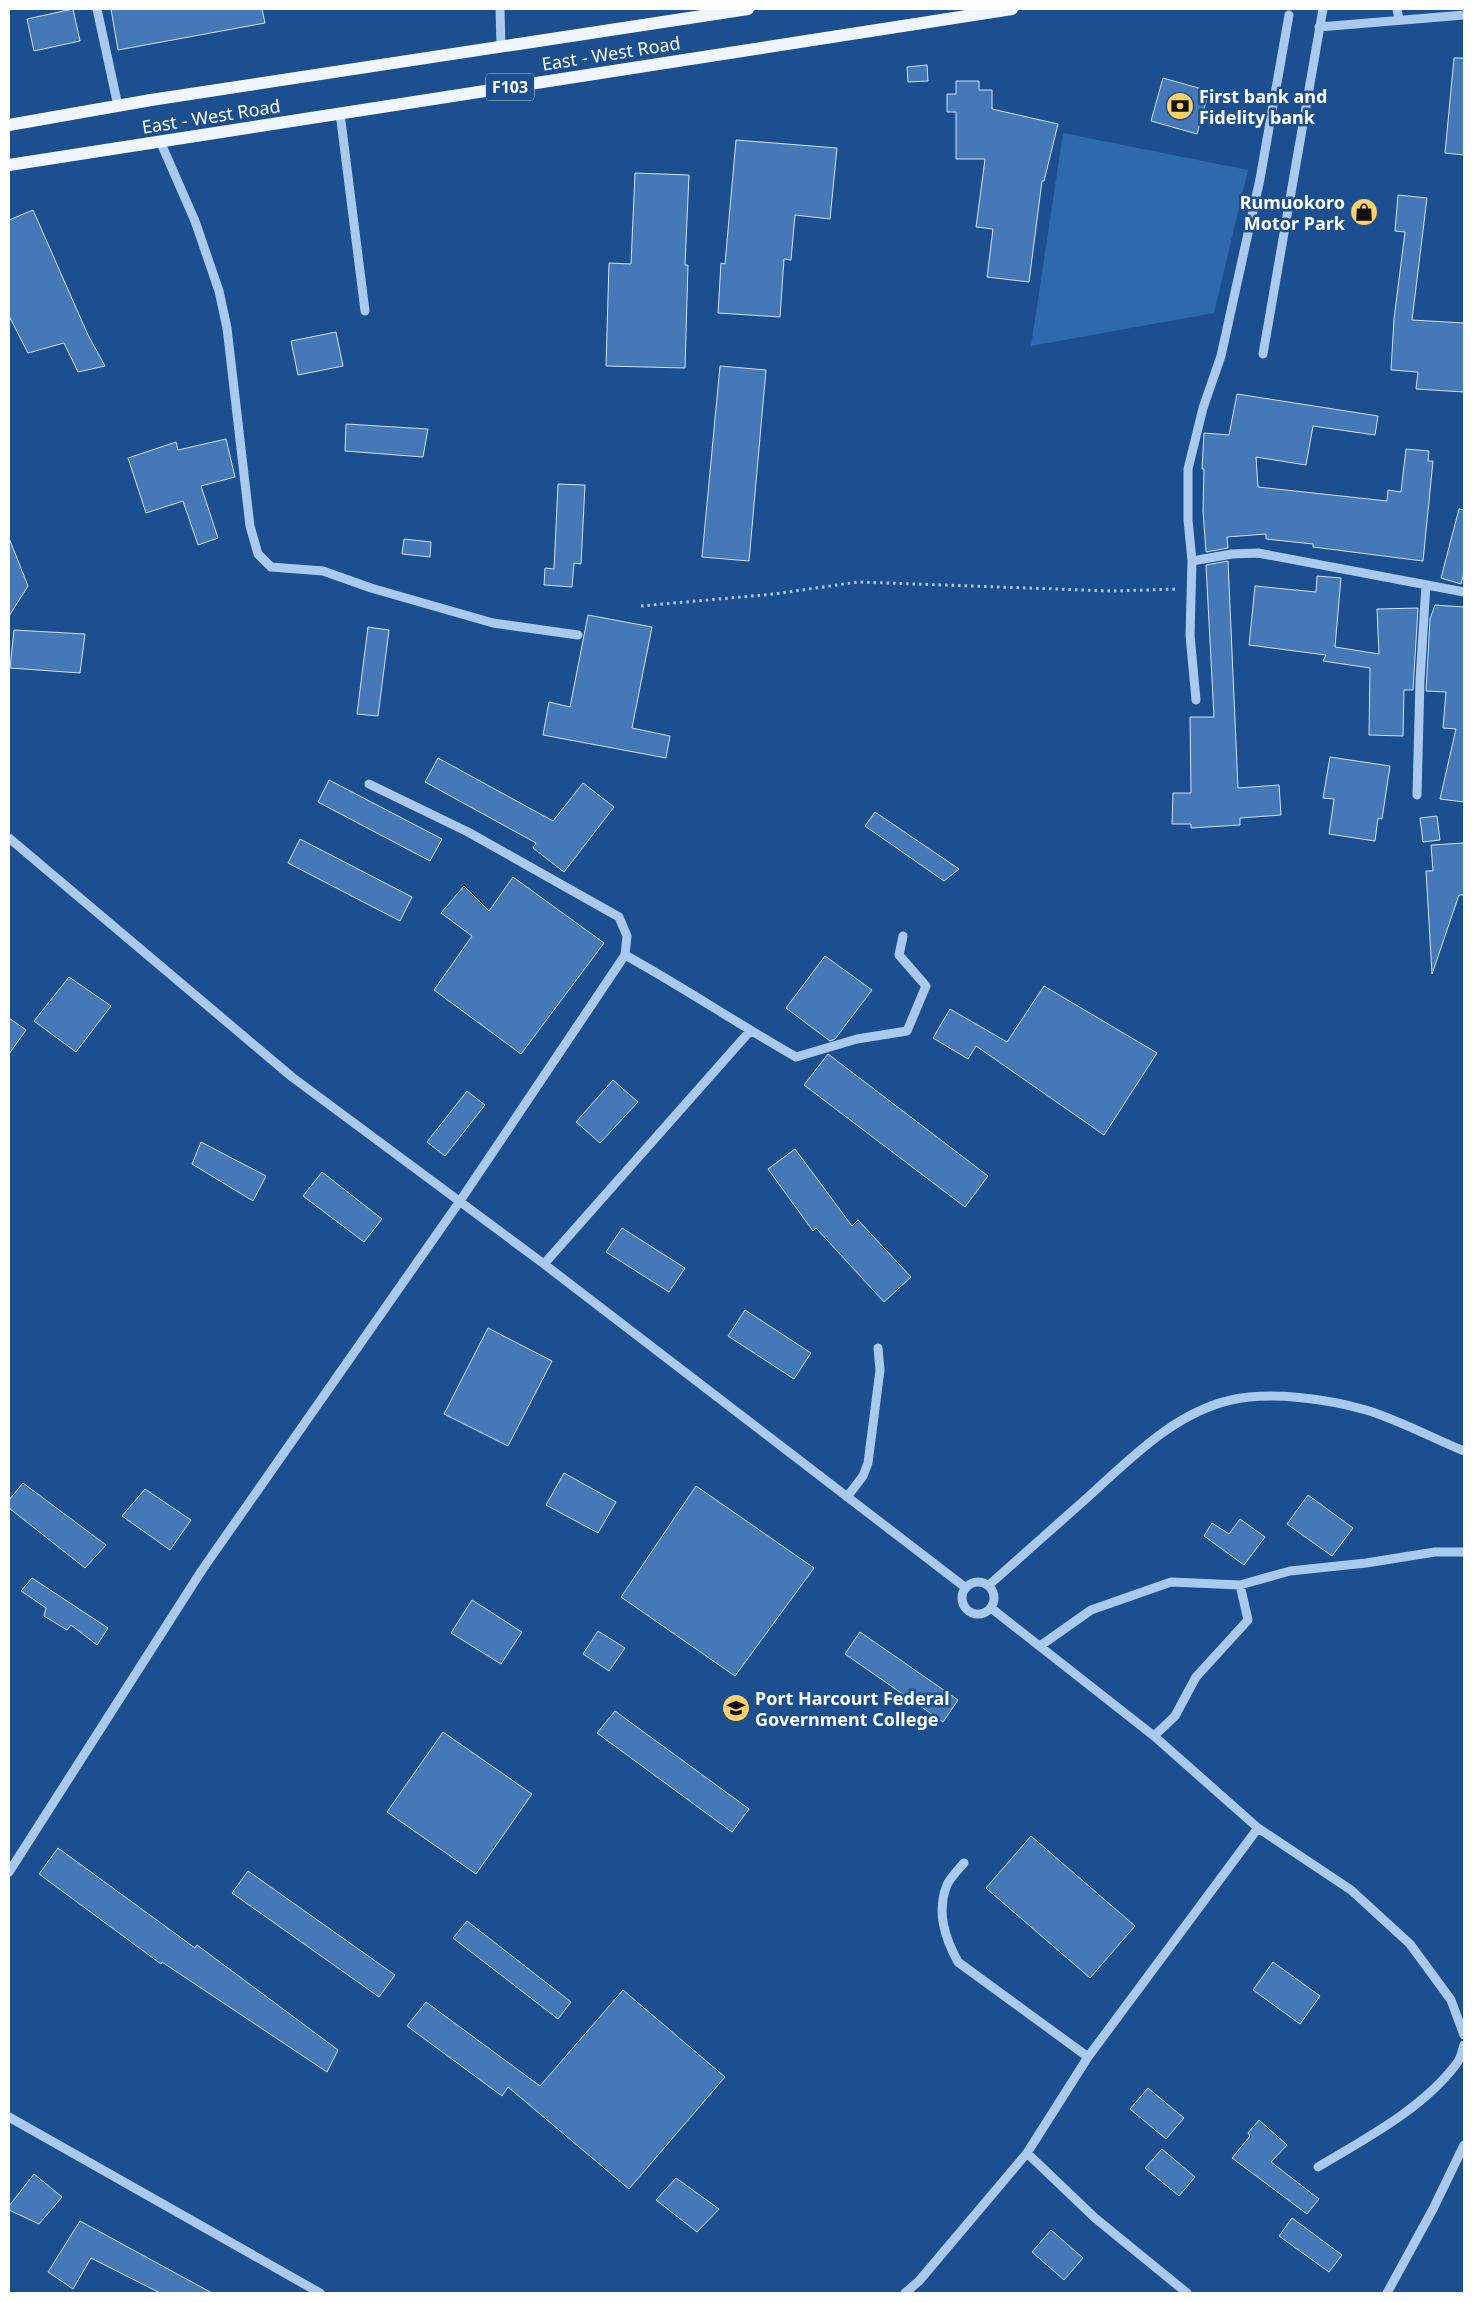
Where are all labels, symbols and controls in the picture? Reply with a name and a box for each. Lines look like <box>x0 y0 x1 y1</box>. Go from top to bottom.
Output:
street label: East - West Road <box>540 30 682 76</box>
road number: F103 <box>486 74 534 100</box>
place label: First bank and Fidelity bank <box>1199 84 1327 129</box>
bank icon: First bank and Fidelity bank <box>1165 91 1195 121</box>
street label: East - West Road <box>140 93 282 139</box>
place label: Rumuokoro Motor Park <box>1240 190 1346 235</box>
shop icon: Rumuokoro Motor Park <box>1349 197 1379 227</box>
place label: Port Harcourt Federal Government College <box>755 1686 950 1731</box>
school or university icon: Port Harcourt Federal Government College <box>721 1693 751 1723</box>

